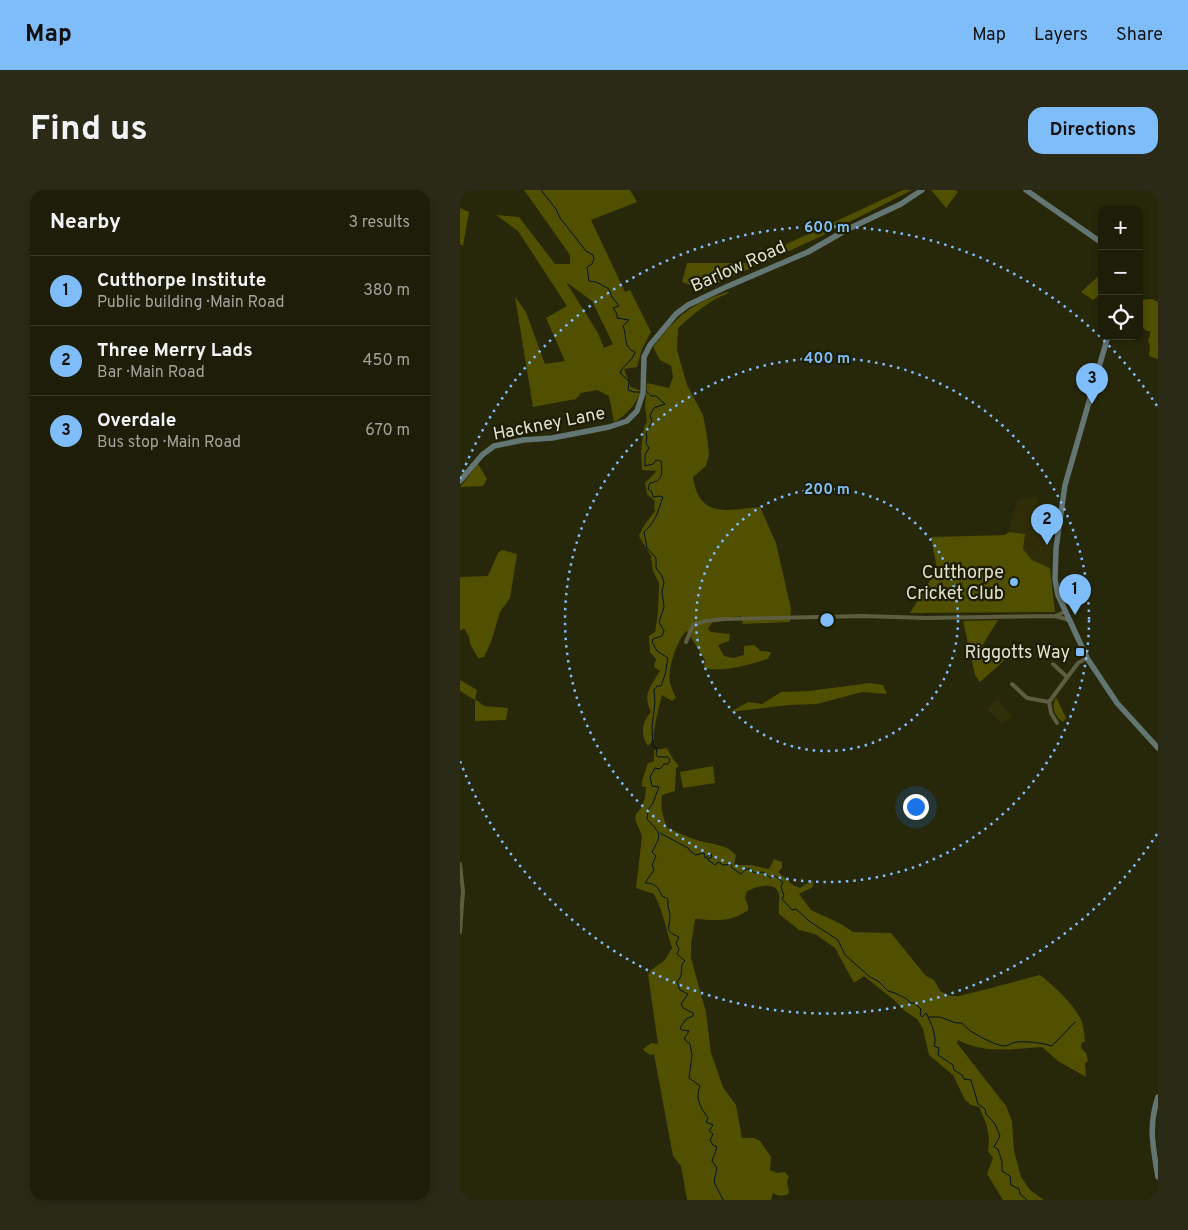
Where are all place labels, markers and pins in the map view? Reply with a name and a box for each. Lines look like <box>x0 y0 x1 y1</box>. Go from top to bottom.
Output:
pin: 3 <box>1076 363 1108 404</box>
pin: 2 <box>1031 504 1063 545</box>
place label: Cutthorpe Cricket Club <box>906 562 1004 606</box>
pin: 1 <box>1059 574 1091 615</box>
marker: Cutthorpe Cricket Club <box>1008 576 1020 588</box>
centre of rings <box>818 611 836 629</box>
place label: Riggotts Way <box>964 642 1070 665</box>
marker: Riggotts Way <box>1074 646 1086 658</box>

